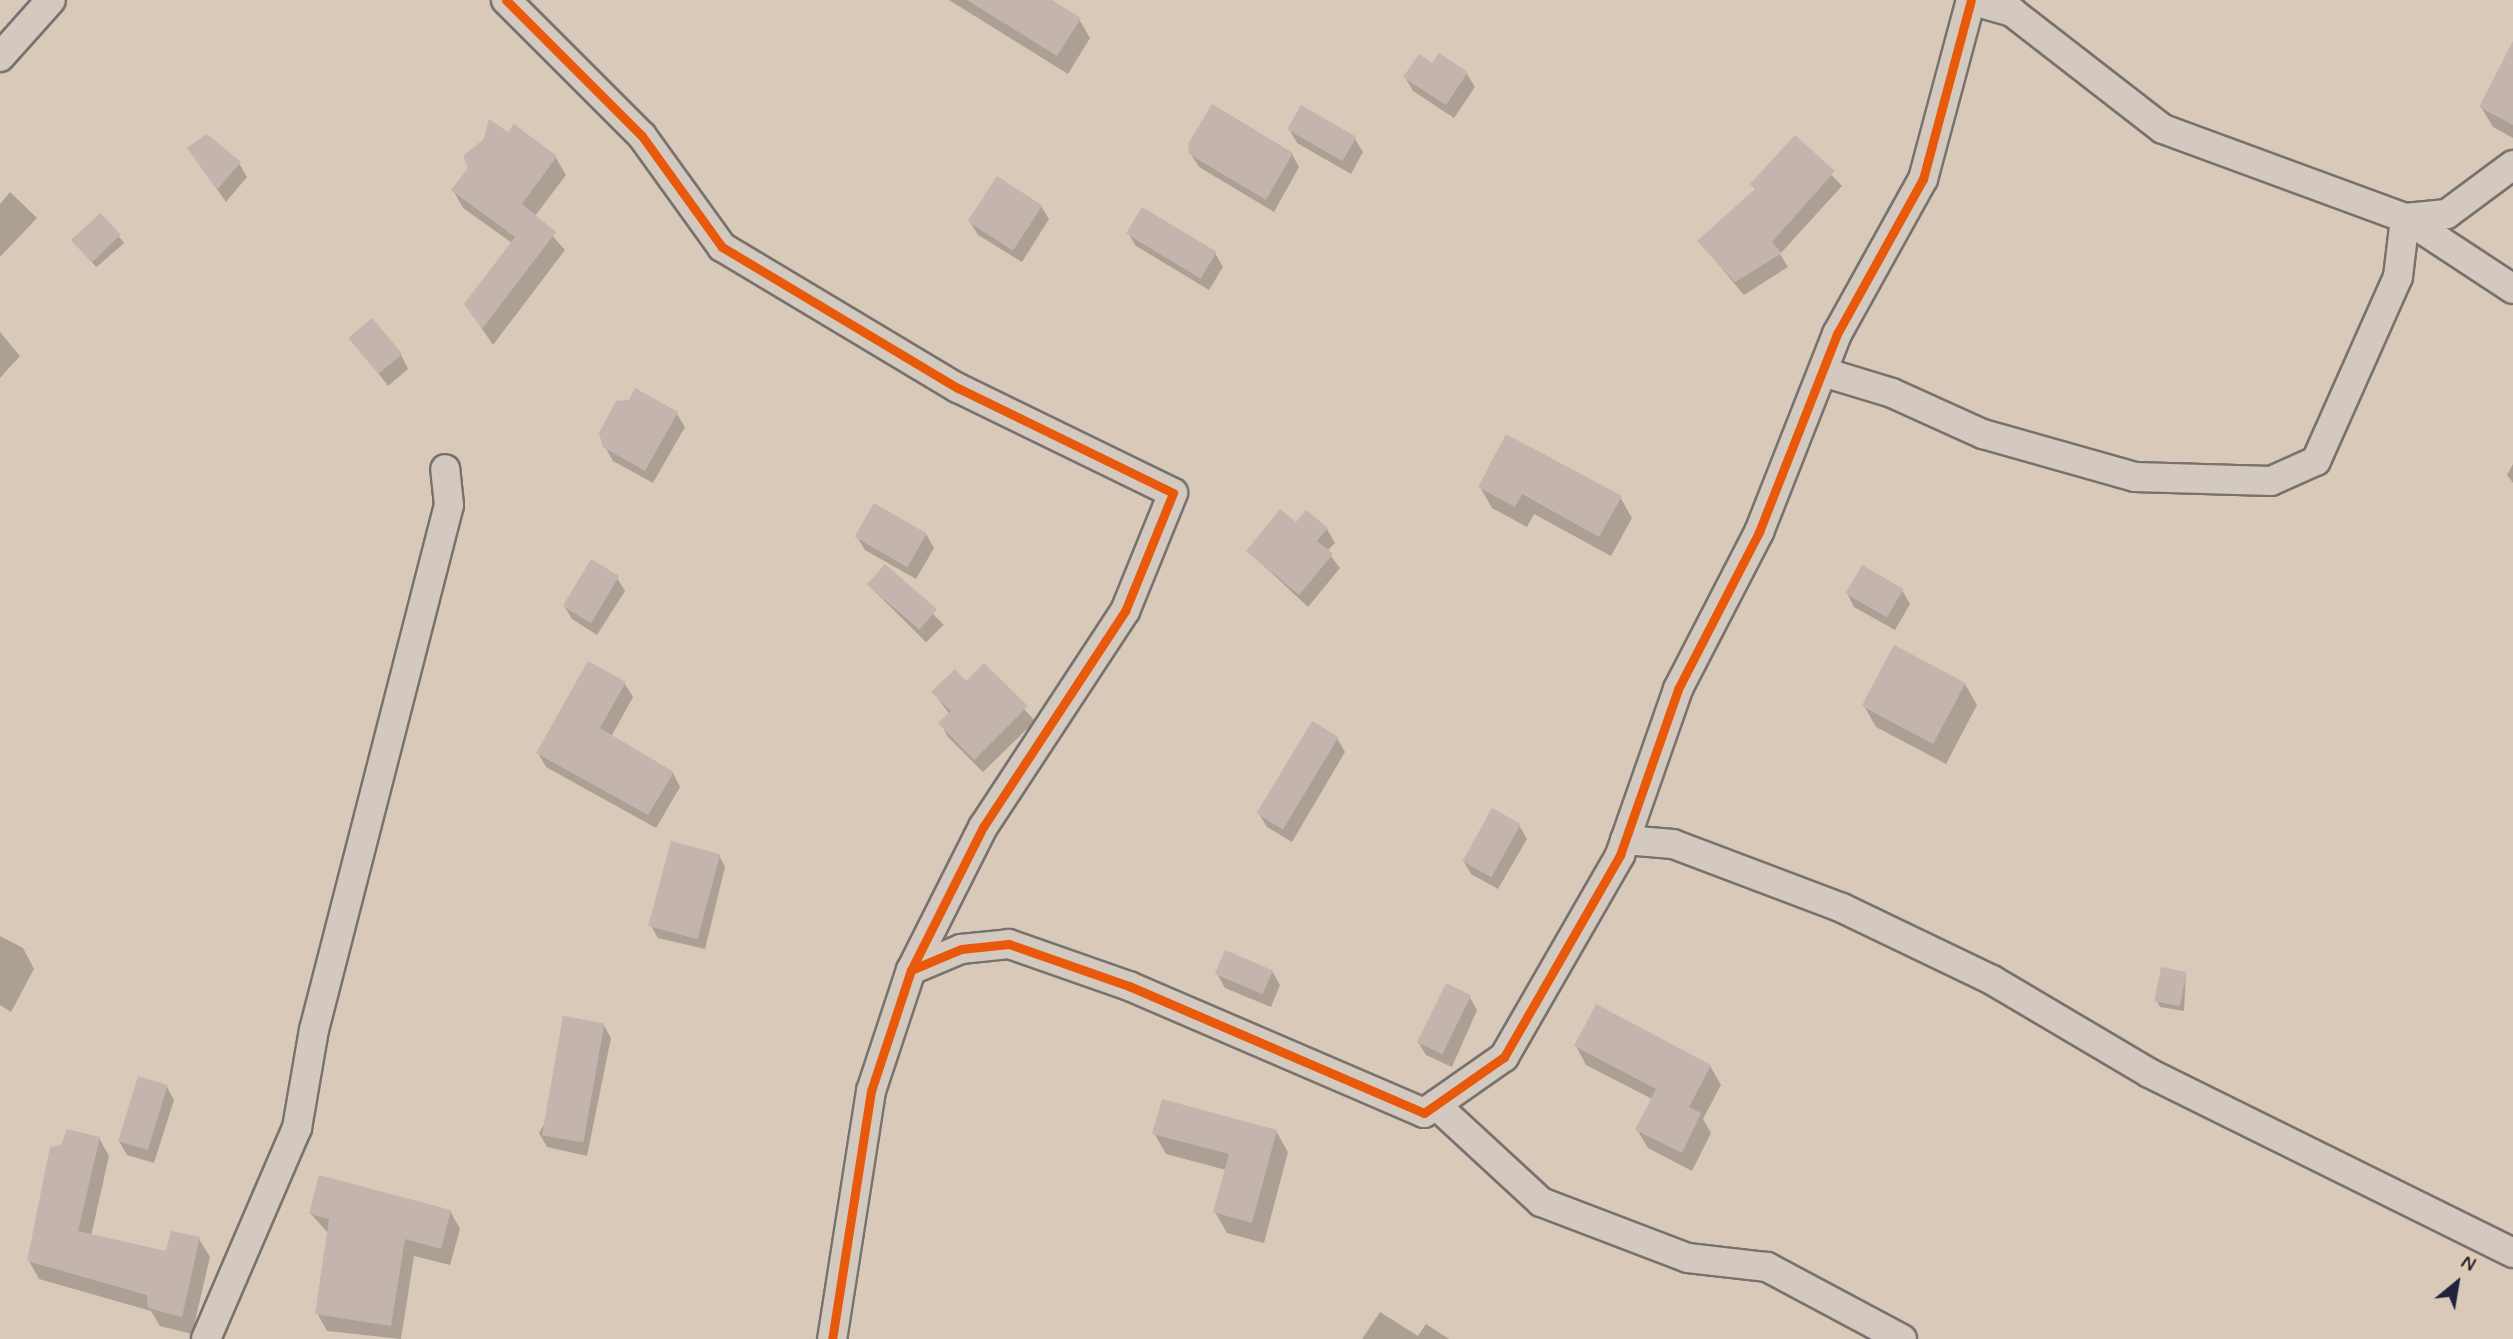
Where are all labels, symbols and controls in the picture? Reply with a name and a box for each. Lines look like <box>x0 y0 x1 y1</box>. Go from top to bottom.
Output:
north arrow <box>2422 1248 2492 1318</box>
text: N <box>2456 1250 2479 1278</box>

